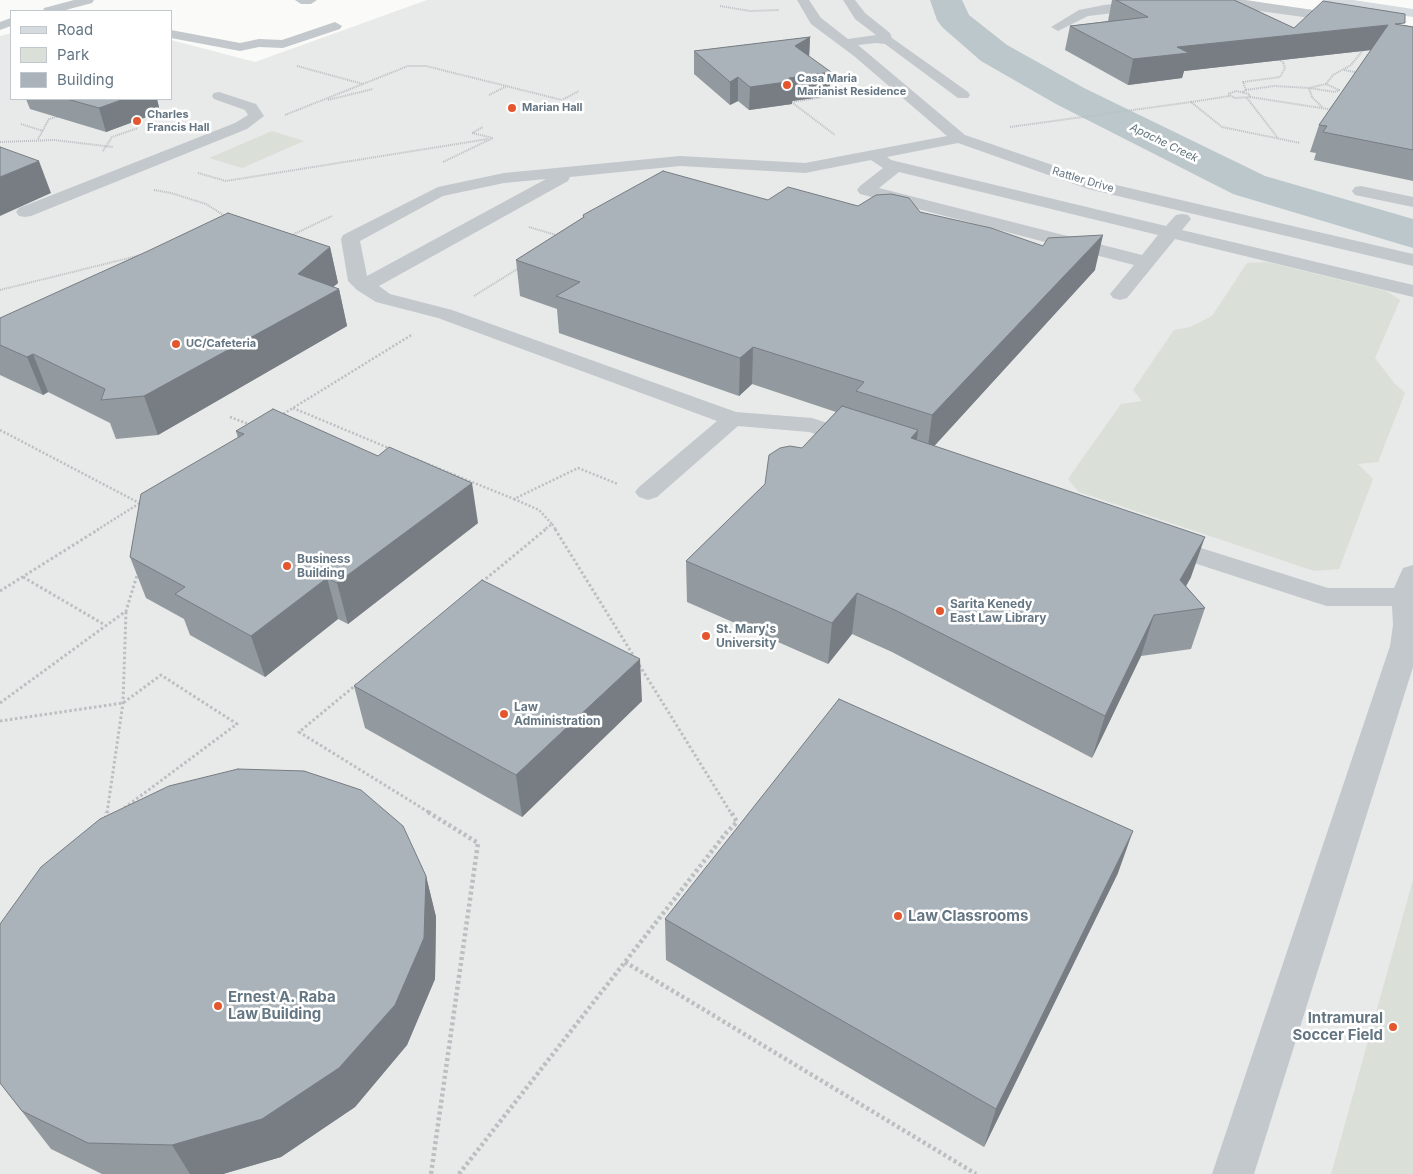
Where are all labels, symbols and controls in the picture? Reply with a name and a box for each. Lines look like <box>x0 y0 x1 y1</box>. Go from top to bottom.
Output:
legend <box>10 10 172 100</box>
text: Road <box>57 20 93 39</box>
text: Park <box>57 45 89 64</box>
text: Building <box>57 70 114 89</box>
place label: Casa Maria Marianist Residence <box>797 72 906 98</box>
marker: Casa Maria Marianist Residence <box>781 79 793 91</box>
place label: Marian Hall <box>522 101 583 115</box>
marker: Marian Hall <box>506 102 518 114</box>
place label: Charles Francis Hall <box>147 108 210 134</box>
marker: Charles Francis Hall <box>131 115 143 127</box>
water label: Apache Creek <box>1128 121 1200 165</box>
street label: Rattler Drive <box>1051 164 1115 196</box>
place label: UC/Cafeteria <box>186 337 256 351</box>
marker: UC/Cafeteria <box>170 338 182 350</box>
place label: Business Building <box>297 552 350 580</box>
marker: Business Building <box>281 560 293 572</box>
place label: Sarita Kenedy East Law Library <box>950 597 1047 625</box>
marker: Sarita Kenedy East Law Library <box>934 605 946 617</box>
place label: St. Mary's University <box>716 622 776 650</box>
marker: St. Mary's University <box>700 630 712 642</box>
place label: Law Administration <box>514 700 600 728</box>
marker: Law Administration <box>498 708 510 720</box>
place label: Law Classrooms <box>908 907 1028 925</box>
marker: Law Classrooms <box>892 910 904 922</box>
place label: Ernest A. Raba Law Building <box>228 988 336 1023</box>
marker: Ernest A. Raba Law Building <box>212 1000 224 1012</box>
place label: Intramural Soccer Field <box>1292 1009 1383 1044</box>
marker: Intramural Soccer Field <box>1387 1021 1399 1033</box>

